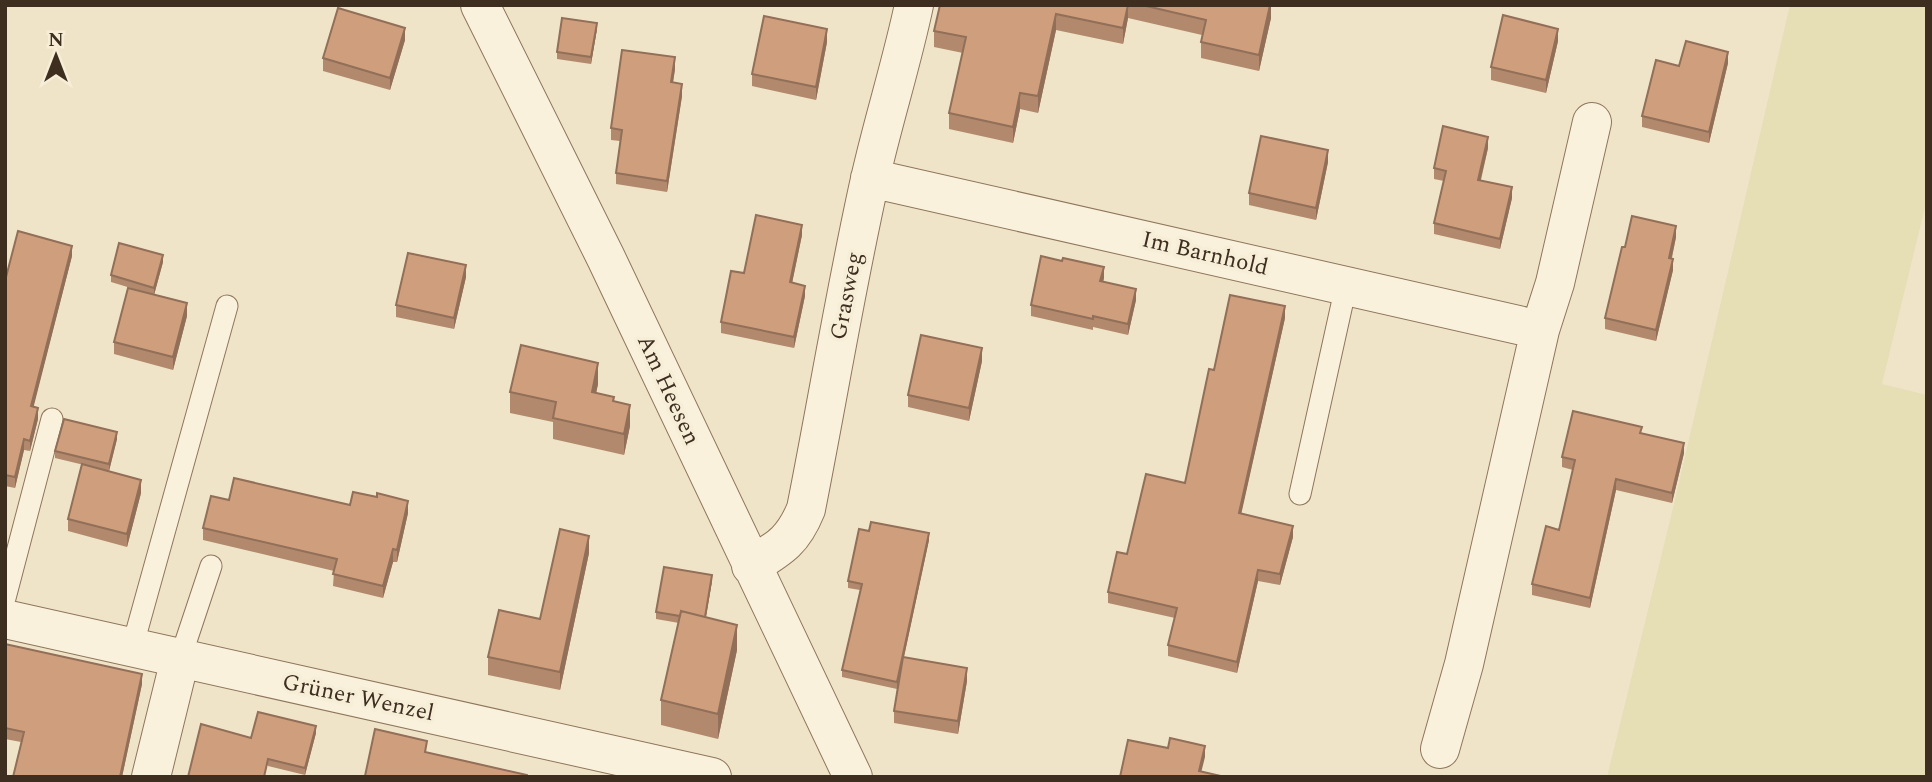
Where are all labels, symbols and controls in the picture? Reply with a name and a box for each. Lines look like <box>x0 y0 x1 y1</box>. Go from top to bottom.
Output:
north arrow <box>21 21 91 91</box>
text: N <box>48 26 64 55</box>
street label: Im Barnhold <box>1138 222 1272 286</box>
street label: Grasweg <box>821 249 873 343</box>
street label: Am Heesen <box>627 329 709 451</box>
street label: Grüner Wenzel <box>279 665 437 731</box>

